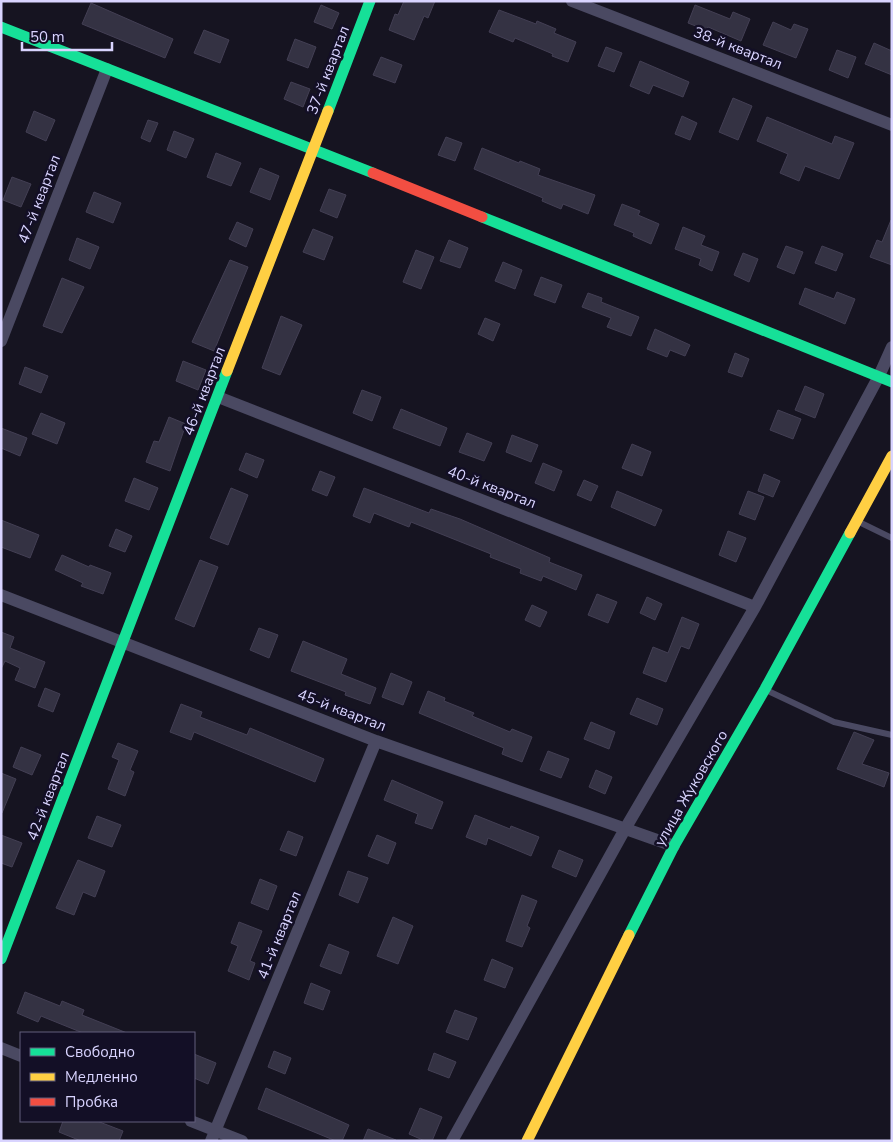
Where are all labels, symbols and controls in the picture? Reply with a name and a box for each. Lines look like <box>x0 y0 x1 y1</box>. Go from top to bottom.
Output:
scale bar <box>22 20 112 52</box>
street label: 38-й квартал <box>691 22 785 74</box>
street label: 37-й квартал <box>302 23 354 117</box>
text: 50 m <box>30 27 65 47</box>
street label: 47-й квартал <box>13 152 65 246</box>
street label: 46-й квартал <box>178 344 230 438</box>
street label: 40-й квартал <box>445 461 539 513</box>
street label: 45-й квартал <box>295 684 389 736</box>
street label: улица Жуковского <box>650 726 732 850</box>
street label: 42-й квартал <box>22 749 74 843</box>
street label: 41-й квартал <box>252 888 306 982</box>
legend <box>20 1032 195 1122</box>
text: Свободно <box>65 1042 135 1062</box>
text: Медленно <box>65 1067 138 1087</box>
text: Пробка <box>65 1092 118 1112</box>

